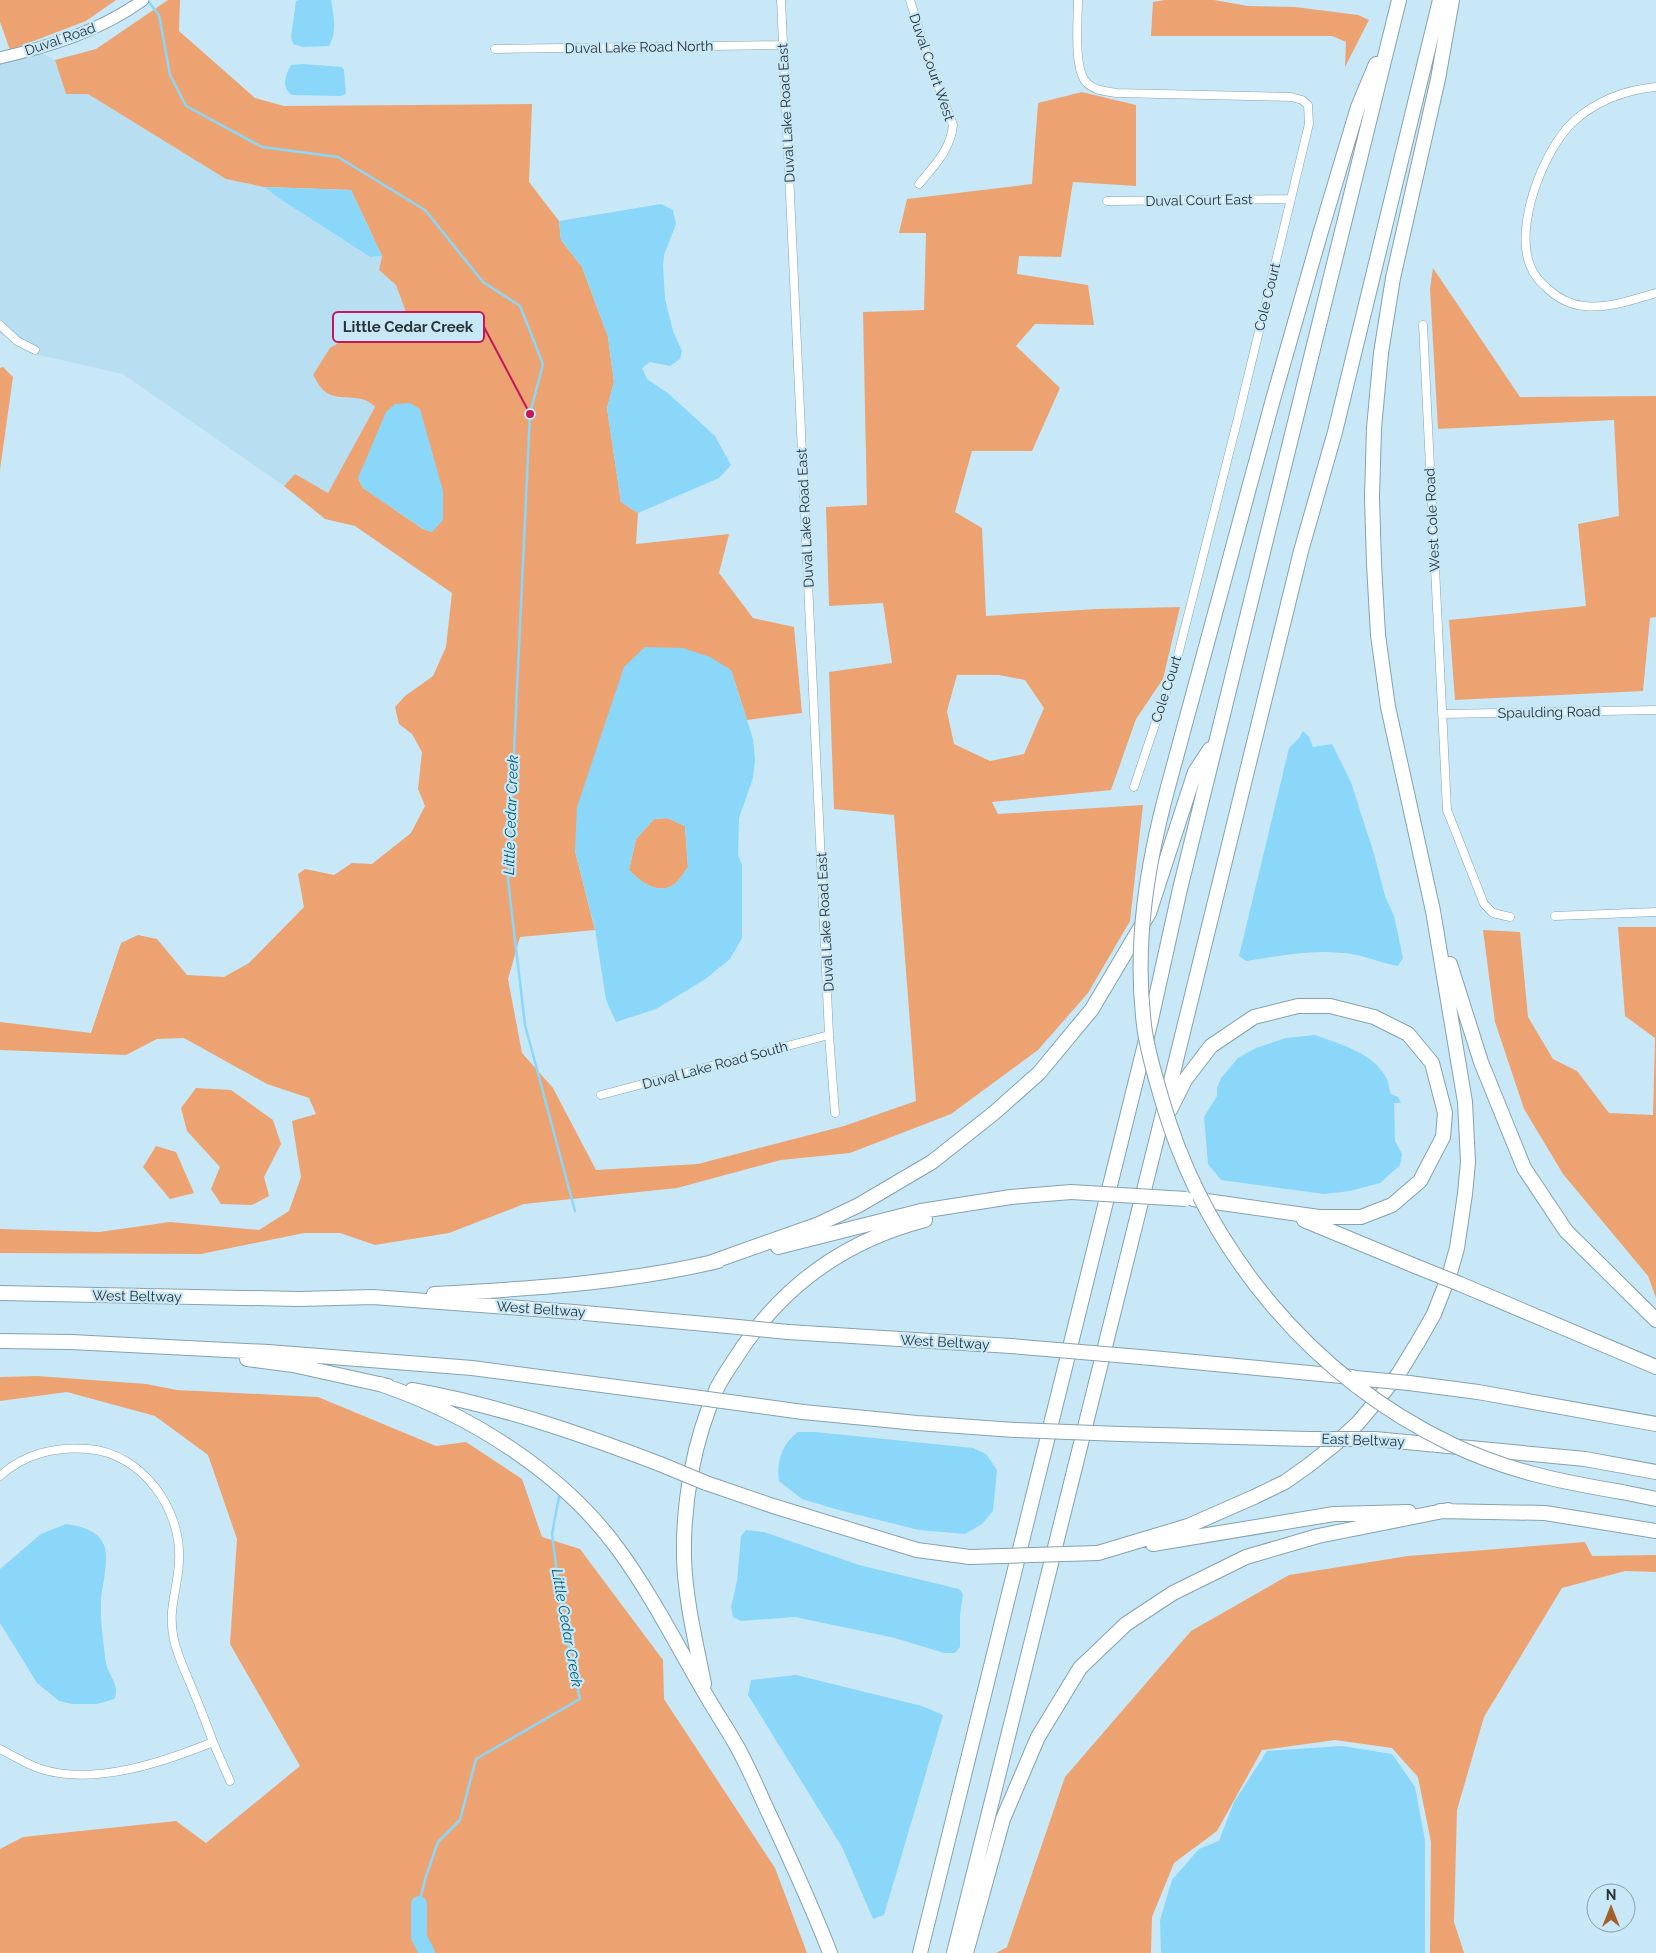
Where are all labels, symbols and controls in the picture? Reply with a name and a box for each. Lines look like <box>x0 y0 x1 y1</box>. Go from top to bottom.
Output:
street label: Duval Court West <box>906 11 958 123</box>
street label: Duval Road <box>23 19 97 59</box>
street label: Duval Lake Road North <box>564 38 714 56</box>
street label: Duval Lake Road East <box>774 43 798 183</box>
street label: Duval Court East <box>1145 191 1253 209</box>
street label: Cole Court <box>1251 261 1283 333</box>
callout: Little Cedar Creek <box>333 312 484 342</box>
text: Little Cedar Creek <box>343 318 474 336</box>
street label: Duval Lake Road East <box>793 448 817 588</box>
street label: West Cole Road <box>1421 468 1443 572</box>
street label: Cole Court <box>1148 653 1184 724</box>
street label: Spaulding Road <box>1498 703 1600 721</box>
water label: Little Cedar Creek <box>500 755 522 875</box>
street label: Duval Lake Road East <box>813 852 837 992</box>
street label: Duval Lake Road South <box>641 1038 789 1092</box>
street label: West Beltway <box>92 1287 182 1305</box>
street label: West Beltway <box>496 1298 586 1320</box>
street label: West Beltway <box>900 1332 990 1352</box>
street label: East Beltway <box>1321 1431 1405 1449</box>
water label: Little Cedar Creek <box>548 1567 586 1689</box>
north arrow <box>1586 1883 1636 1933</box>
text: N <box>1606 1887 1616 1903</box>

